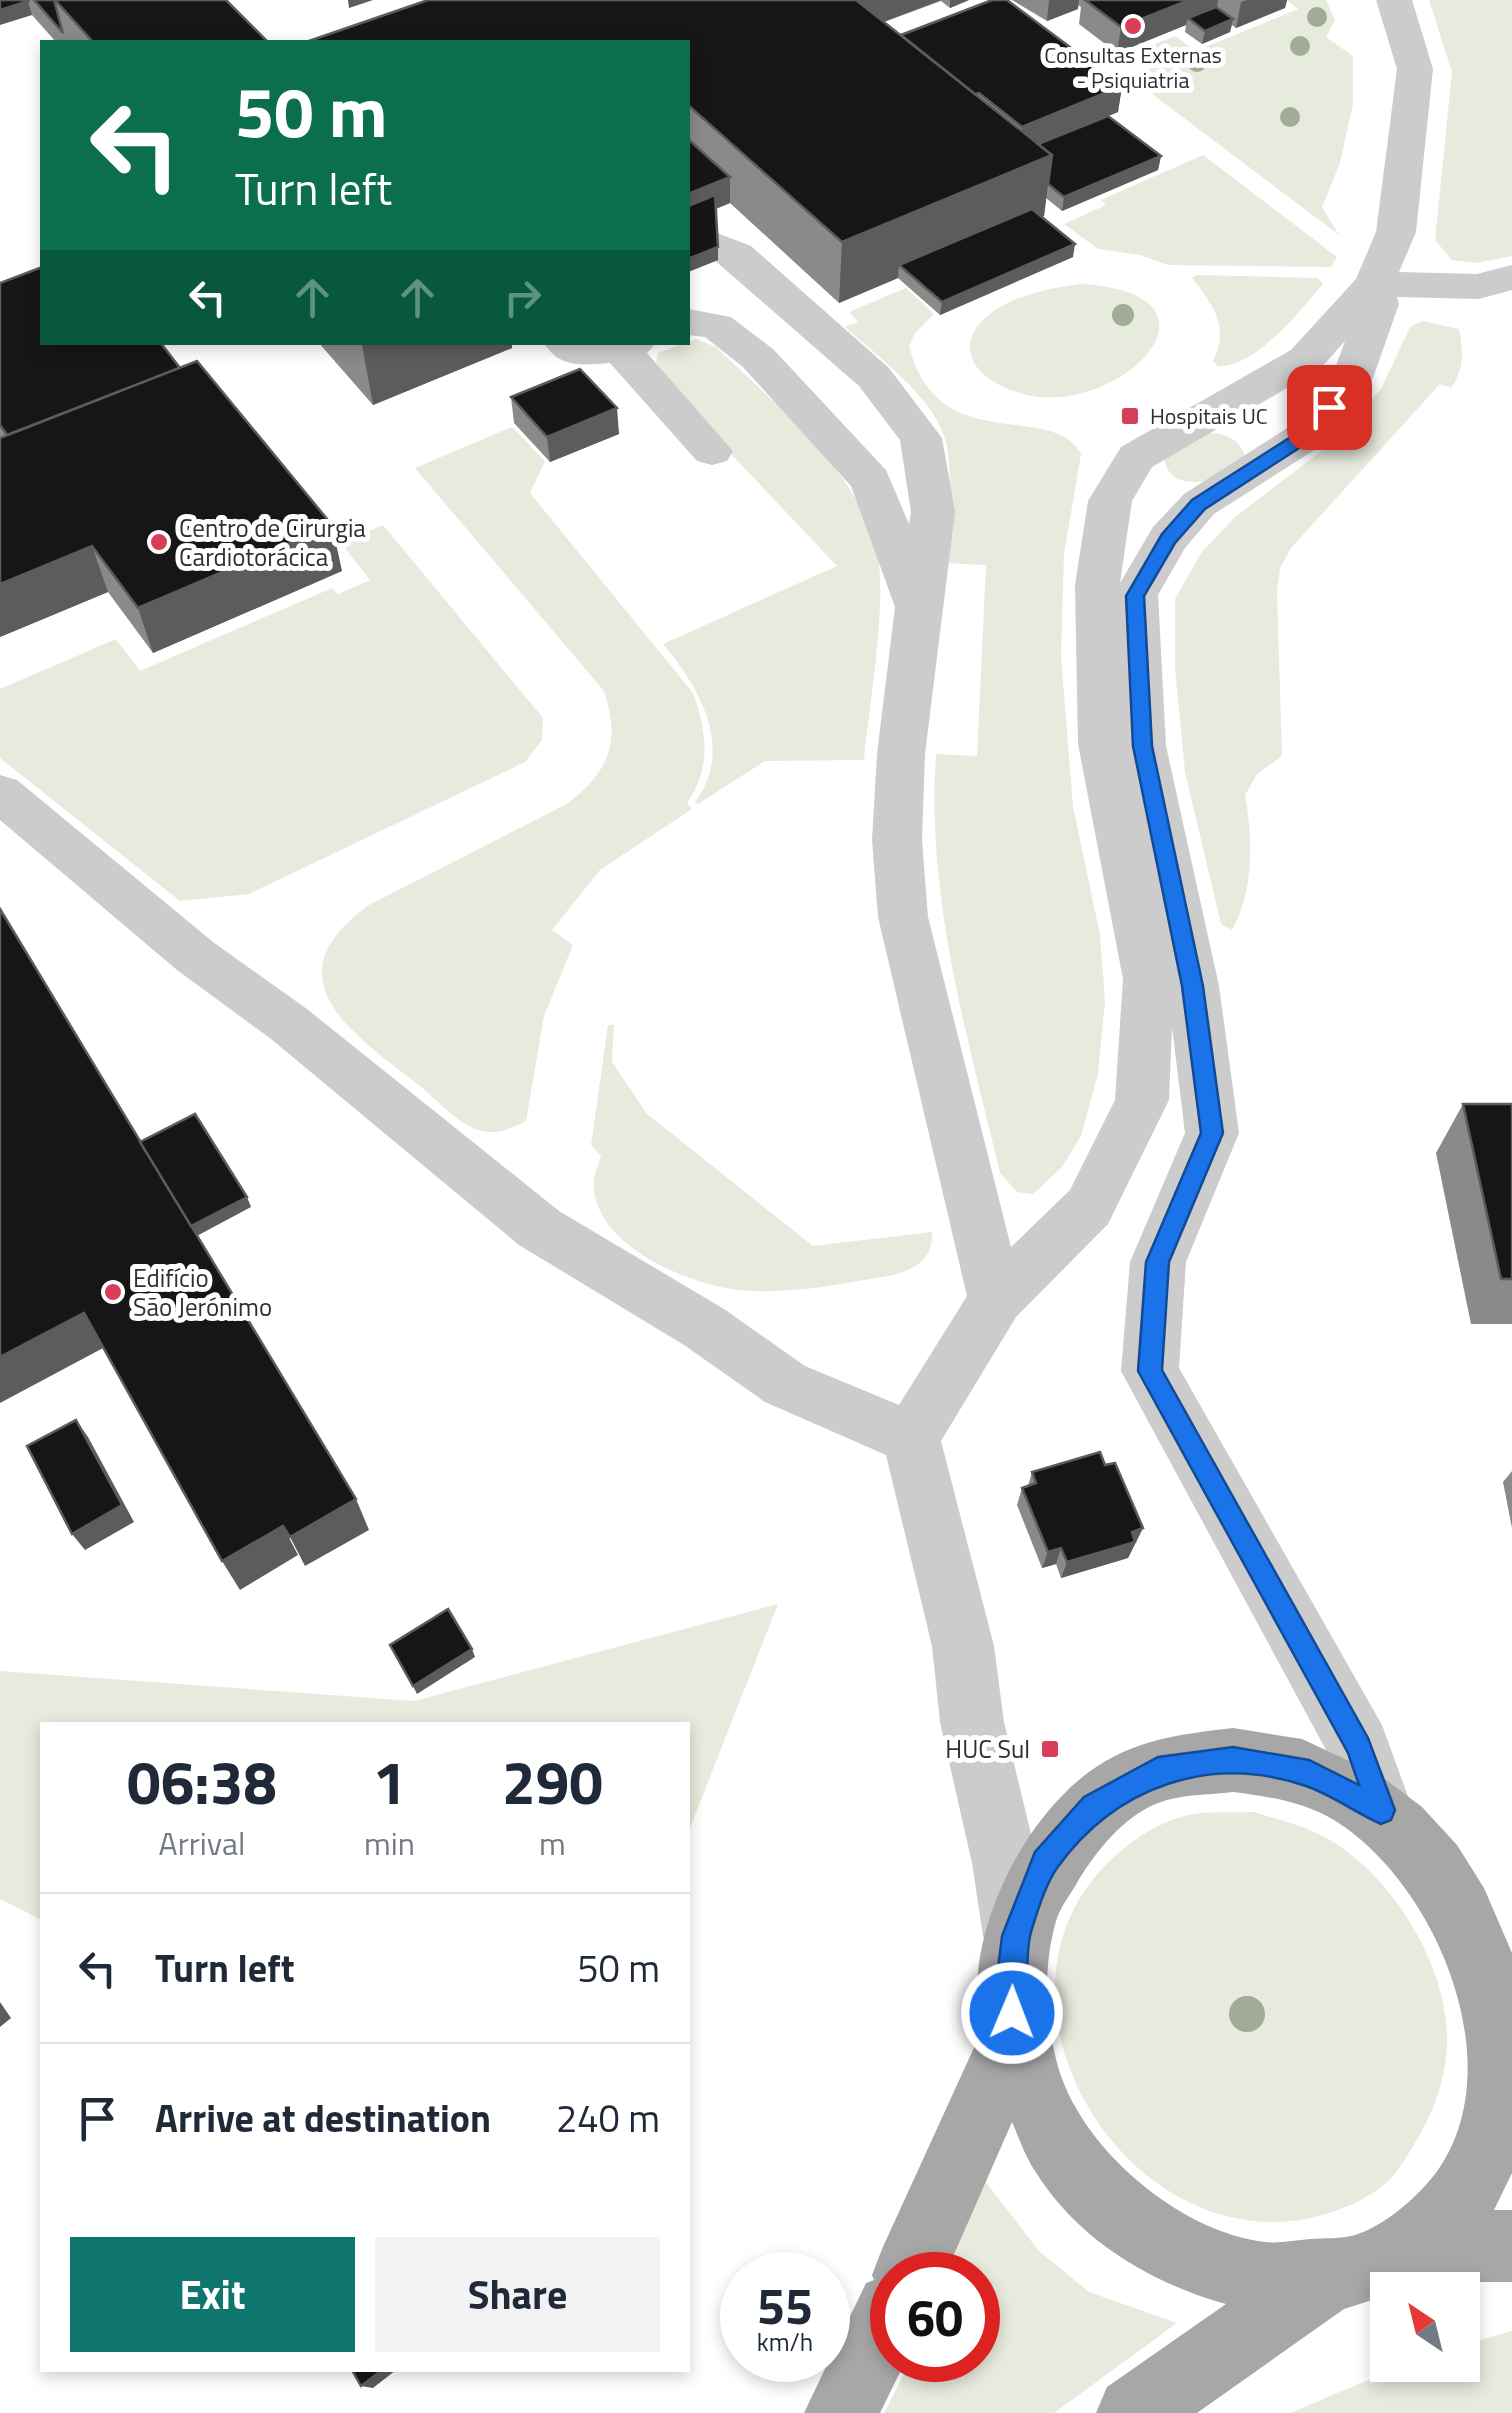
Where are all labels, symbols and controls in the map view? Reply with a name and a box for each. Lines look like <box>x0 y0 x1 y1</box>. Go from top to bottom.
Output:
marker: Consultas Externas - Psiquiatria <box>1122 15 1144 37</box>
place label: Consultas Externas - Psiquiatria <box>1044 38 1222 97</box>
text: 50 m <box>235 58 388 164</box>
icon: left <box>70 80 200 210</box>
text: Turn left <box>235 154 392 222</box>
icon: left <box>180 270 235 325</box>
icon: ahead <box>285 270 340 325</box>
icon: ahead <box>390 270 445 325</box>
icon: right <box>495 270 550 325</box>
pin <box>1287 365 1372 450</box>
icon: arrive <box>1302 380 1357 435</box>
place label: Hospitais UC <box>1150 399 1268 433</box>
marker: Hospitais UC <box>1119 405 1141 427</box>
place label: Centro de Cirurgia Cardiotorácica <box>179 509 366 576</box>
marker: Centro de Cirurgia Cardiotorácica <box>148 531 170 553</box>
place label: Edifício São Jerónimo <box>133 1259 272 1326</box>
marker: Edifício São Jerónimo <box>102 1281 124 1303</box>
place label: HUC Sul <box>945 1730 1030 1768</box>
text: 06:38 <box>127 1736 277 1827</box>
text: 1 <box>373 1736 406 1827</box>
text: 290 <box>502 1736 603 1827</box>
marker: HUC Sul <box>1039 1738 1061 1760</box>
text: Arrival <box>159 1819 245 1867</box>
text: min <box>364 1819 415 1867</box>
text: m <box>539 1819 566 1867</box>
text: Turn left <box>155 1939 295 1997</box>
text: 50 m <box>577 1939 660 1997</box>
icon: left <box>70 1941 125 1996</box>
position arrow <box>960 1961 1064 2065</box>
text: Arrive at destination <box>155 2089 491 2147</box>
text: 240 m <box>556 2089 660 2147</box>
icon: arrive <box>70 2091 125 2146</box>
button: Exit <box>70 2237 355 2352</box>
button: Share <box>375 2237 660 2352</box>
speed limit sign: 60 <box>870 2252 1000 2382</box>
text: 55 <box>757 2267 813 2343</box>
north arrow <box>1370 2272 1480 2382</box>
map controls <box>1370 2272 1480 2382</box>
text: km/h <box>757 2323 813 2361</box>

